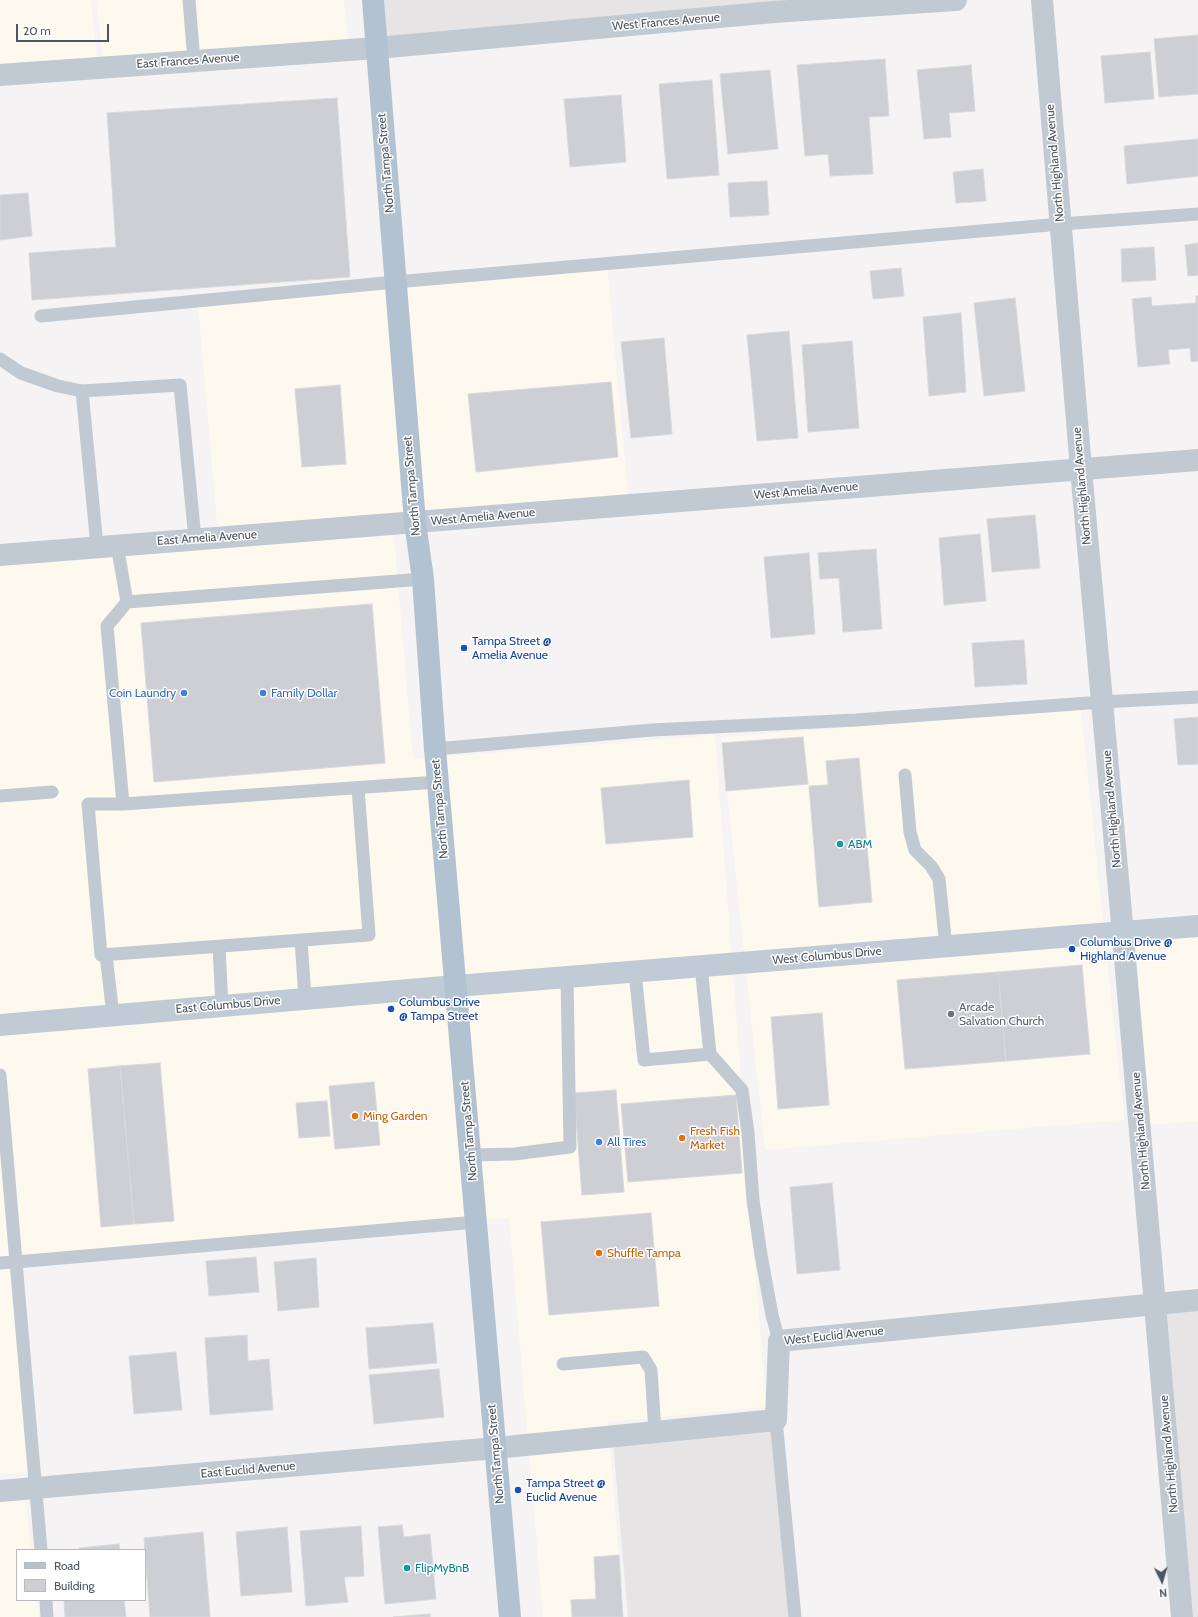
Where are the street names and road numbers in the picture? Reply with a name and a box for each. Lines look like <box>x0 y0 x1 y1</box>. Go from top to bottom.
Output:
street label: West Frances Avenue <box>612 10 720 34</box>
street label: East Frances Avenue <box>136 50 240 72</box>
street label: North Highland Avenue <box>1043 104 1067 222</box>
street label: North Tampa Street <box>374 113 398 213</box>
street label: North Highland Avenue <box>1070 427 1094 545</box>
street label: North Tampa Street <box>400 436 424 536</box>
street label: West Amelia Avenue <box>753 479 859 503</box>
street label: West Amelia Avenue <box>430 505 536 529</box>
street label: East Amelia Avenue <box>157 527 257 549</box>
street label: North Highland Avenue <box>1100 750 1124 868</box>
street label: North Tampa Street <box>428 759 452 859</box>
street label: West Columbus Drive <box>772 944 882 968</box>
street label: East Columbus Drive <box>175 993 281 1017</box>
street label: North Highland Avenue <box>1129 1072 1153 1190</box>
street label: North Tampa Street <box>457 1081 481 1181</box>
street label: West Euclid Avenue <box>784 1324 884 1348</box>
street label: North Highland Avenue <box>1157 1395 1181 1513</box>
street label: North Tampa Street <box>484 1404 508 1504</box>
street label: East Euclid Avenue <box>200 1459 296 1481</box>

